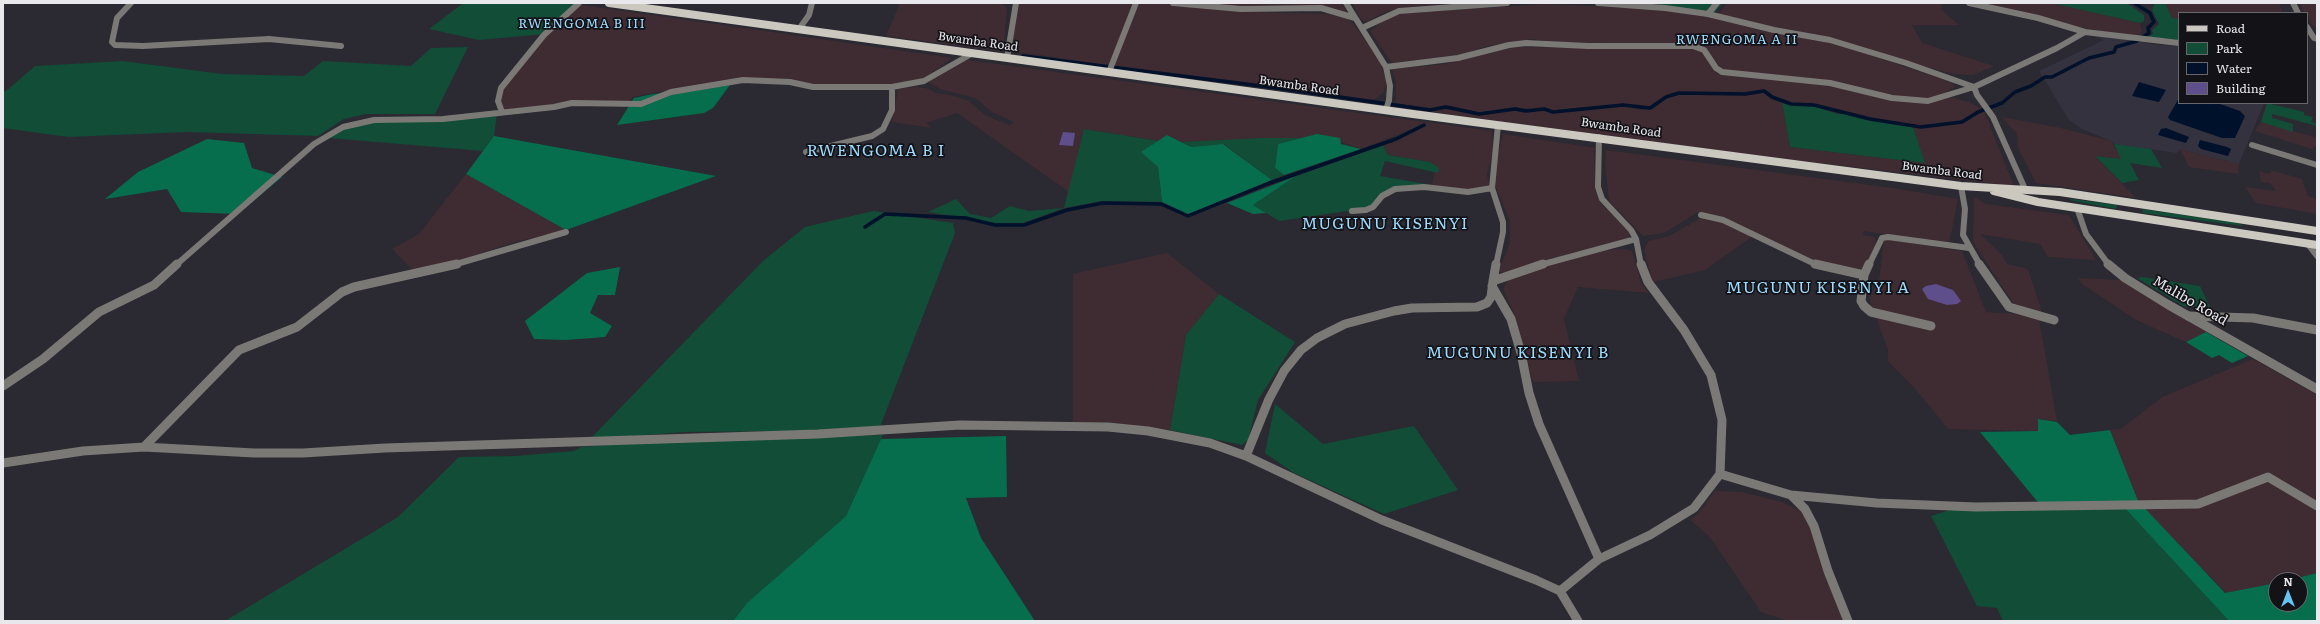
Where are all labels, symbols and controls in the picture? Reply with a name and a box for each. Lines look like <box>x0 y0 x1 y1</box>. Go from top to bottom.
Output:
legend <box>2178 12 2308 104</box>
district label: RWENGOMA B III <box>518 16 646 32</box>
text: Road <box>2216 19 2245 37</box>
street label: Bwamba Road <box>937 29 1019 55</box>
district label: RWENGOMA A II <box>1676 32 1798 48</box>
text: Park <box>2216 39 2242 57</box>
text: Water <box>2216 59 2252 77</box>
street label: Bwamba Road <box>1258 73 1340 99</box>
text: Building <box>2216 79 2265 97</box>
street label: Bwamba Road <box>1580 115 1662 141</box>
district label: RWENGOMA B I <box>807 141 945 161</box>
street label: Bwamba Road <box>1901 159 1983 183</box>
district label: MUGUNU KISENYI <box>1301 214 1469 234</box>
street label: Malibo Road <box>2149 273 2231 329</box>
district label: MUGUNU KISENYI A <box>1726 278 1910 298</box>
district label: MUGUNU KISENYI B <box>1427 343 1609 363</box>
north arrow <box>2268 572 2308 612</box>
text: N <box>2283 573 2293 589</box>

